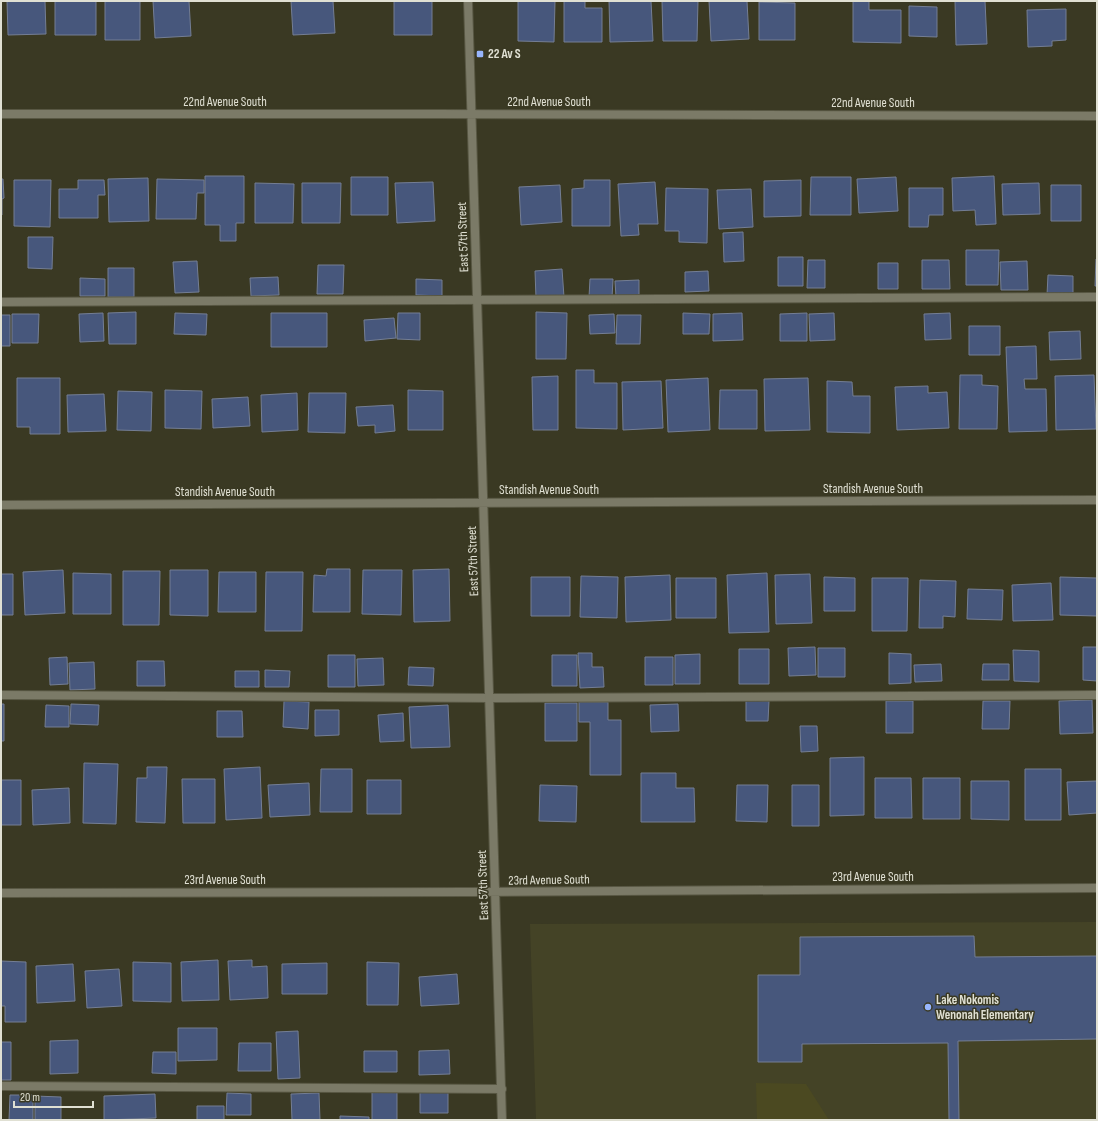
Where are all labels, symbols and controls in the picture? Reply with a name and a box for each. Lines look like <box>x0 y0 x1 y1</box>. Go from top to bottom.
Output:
place label: 22 Av S <box>488 46 521 62</box>
marker: 22 Av S <box>475 49 485 59</box>
street label: 22nd Avenue South <box>183 94 267 110</box>
street label: 22nd Avenue South <box>507 94 591 110</box>
street label: 22nd Avenue South <box>831 95 915 111</box>
street label: East 57th Street <box>454 202 472 272</box>
street label: Standish Avenue South <box>823 481 923 497</box>
street label: Standish Avenue South <box>499 482 599 498</box>
street label: Standish Avenue South <box>175 484 275 500</box>
street label: East 57th Street <box>464 526 482 596</box>
street label: East 57th Street <box>474 850 492 920</box>
street label: 23rd Avenue South <box>832 869 914 885</box>
street label: 23rd Avenue South <box>508 871 590 889</box>
street label: 23rd Avenue South <box>184 872 266 888</box>
place label: Lake Nokomis Wenonah Elementary <box>936 992 1034 1023</box>
marker: Lake Nokomis Wenonah Elementary <box>923 1002 933 1012</box>
scale bar <box>14 1083 93 1109</box>
text: 20 m <box>20 1090 40 1105</box>

